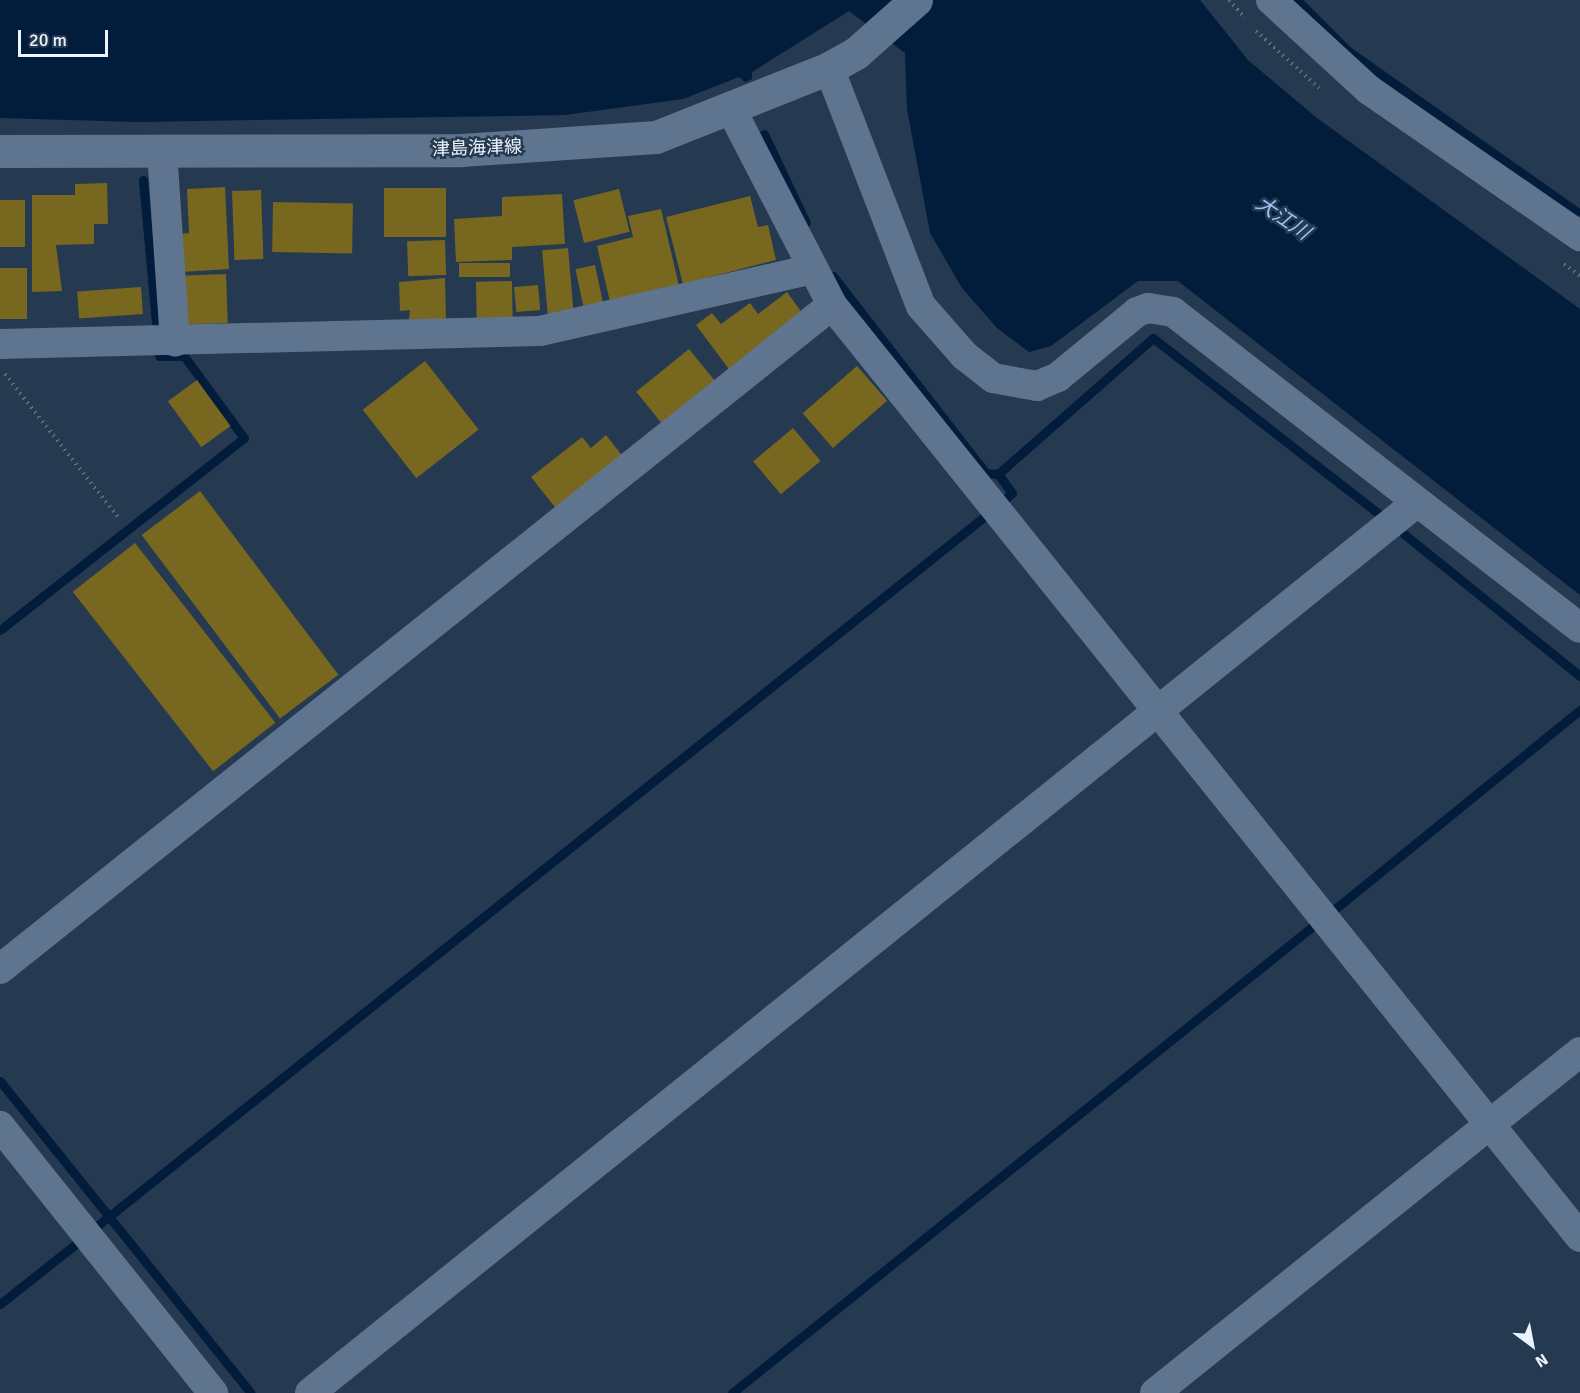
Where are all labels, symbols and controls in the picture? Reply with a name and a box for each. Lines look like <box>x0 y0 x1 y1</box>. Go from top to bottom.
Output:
scale bar <box>21 18 111 56</box>
text: 20 m <box>29 29 67 51</box>
street label: 津島海津線 <box>432 136 522 160</box>
water label: 大江川 <box>1251 191 1315 245</box>
north arrow <box>1502 1315 1562 1375</box>
text: N <box>1532 1349 1552 1372</box>

